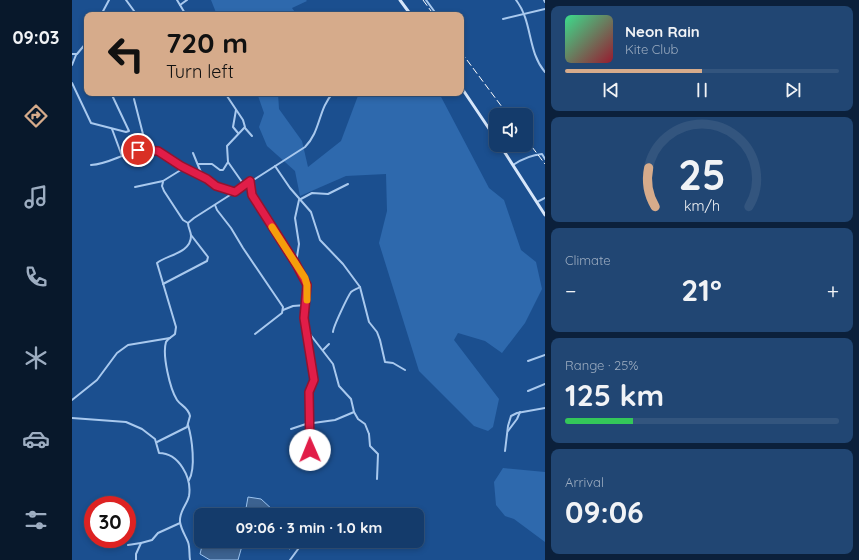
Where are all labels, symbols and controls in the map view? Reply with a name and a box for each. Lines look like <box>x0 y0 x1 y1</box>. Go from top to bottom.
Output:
text: Neon Rain <box>625 22 700 41</box>
text: 720 m <box>166 25 248 60</box>
text: 09:03 <box>13 26 59 49</box>
icon: left <box>100 28 152 80</box>
text: Kite Club <box>625 41 678 57</box>
text: Turn left <box>166 60 234 83</box>
icon: previous <box>600 79 622 101</box>
icon: pause <box>691 79 713 101</box>
icon: next <box>782 79 804 101</box>
icon: directions <box>22 102 50 130</box>
map controls <box>489 108 533 152</box>
button: sound <box>489 108 533 152</box>
pin <box>121 133 155 167</box>
icon: arrive <box>127 139 149 161</box>
text: 25 <box>678 148 726 200</box>
icon: music <box>22 183 50 211</box>
text: km/h <box>684 197 720 215</box>
text: Climate <box>565 252 611 268</box>
icon: phone <box>22 263 50 291</box>
text: 21° <box>681 271 722 309</box>
text: − <box>565 277 576 305</box>
text: + <box>827 277 839 305</box>
icon: climate <box>22 344 50 372</box>
text: Range · 25% <box>565 357 638 373</box>
text: 125 km <box>565 376 664 414</box>
icon: car <box>22 425 50 453</box>
position arrow <box>289 429 331 471</box>
text: Arrival <box>565 474 604 490</box>
text: 09:06 <box>565 493 644 531</box>
speed limit sign: 30 <box>84 496 136 548</box>
icon: filters <box>22 506 50 534</box>
text: 09:06 · 3 min · 1.0 km <box>236 518 382 537</box>

